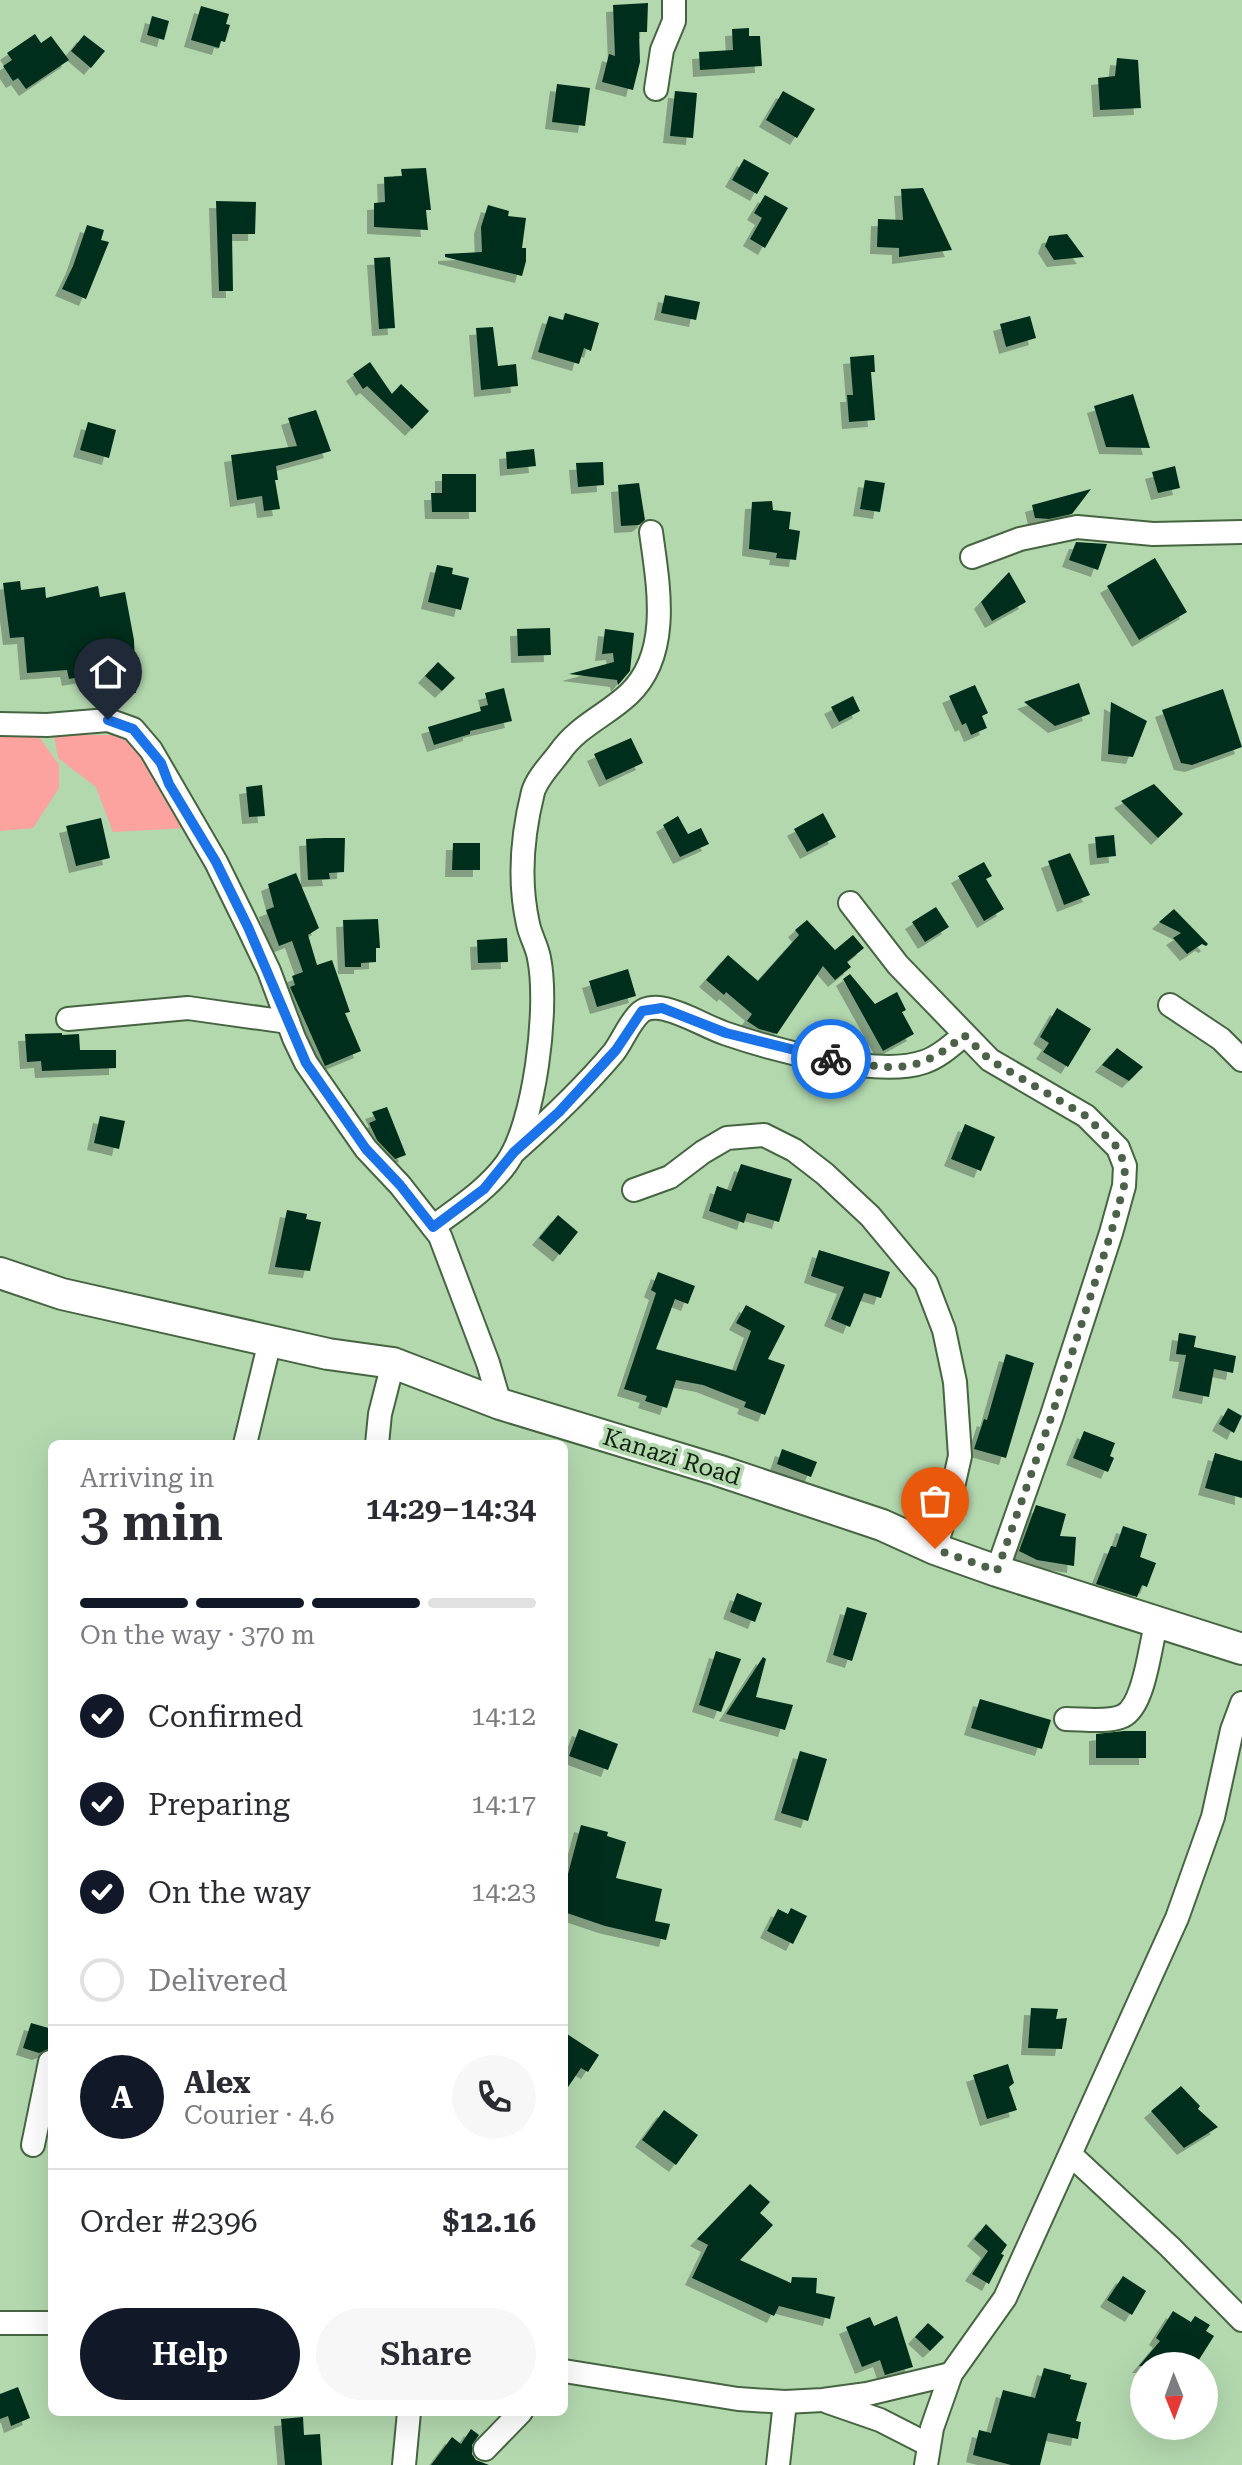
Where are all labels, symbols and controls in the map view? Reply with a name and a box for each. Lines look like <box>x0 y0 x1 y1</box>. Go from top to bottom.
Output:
pin <box>74 638 142 720</box>
icon: home <box>86 650 130 694</box>
courier <box>791 1019 871 1099</box>
icon: bike <box>809 1037 853 1081</box>
street label: Kanazi Road <box>600 1423 744 1491</box>
text: Arriving in <box>80 1463 214 1493</box>
pin <box>901 1467 969 1549</box>
icon: bag <box>913 1479 957 1523</box>
text: 14:29–14:34 <box>366 1491 536 1526</box>
text: 3 min <box>80 1492 223 1553</box>
text: On the way · 370 m <box>80 1620 315 1650</box>
icon: check <box>80 1694 124 1738</box>
text: Confirmed <box>148 1699 303 1734</box>
text: 14:12 <box>471 1701 536 1731</box>
icon: check <box>80 1782 124 1826</box>
text: Preparing <box>148 1787 290 1822</box>
text: 14:17 <box>471 1789 536 1819</box>
icon: check <box>80 1870 124 1914</box>
text: On the way <box>148 1875 311 1910</box>
text: 14:23 <box>471 1877 536 1907</box>
text: Delivered <box>148 1963 287 1998</box>
button: phone <box>452 2055 536 2139</box>
text: Alex <box>184 2065 251 2100</box>
text: A <box>111 2080 133 2115</box>
text: Courier · 4.6 <box>184 2100 334 2130</box>
text: Order #2396 <box>80 2204 258 2239</box>
text: $12.16 <box>443 2204 536 2239</box>
button: Help <box>80 2308 300 2400</box>
button: Share <box>316 2308 536 2400</box>
north arrow <box>1130 2352 1218 2440</box>
map controls <box>1130 2352 1218 2440</box>

